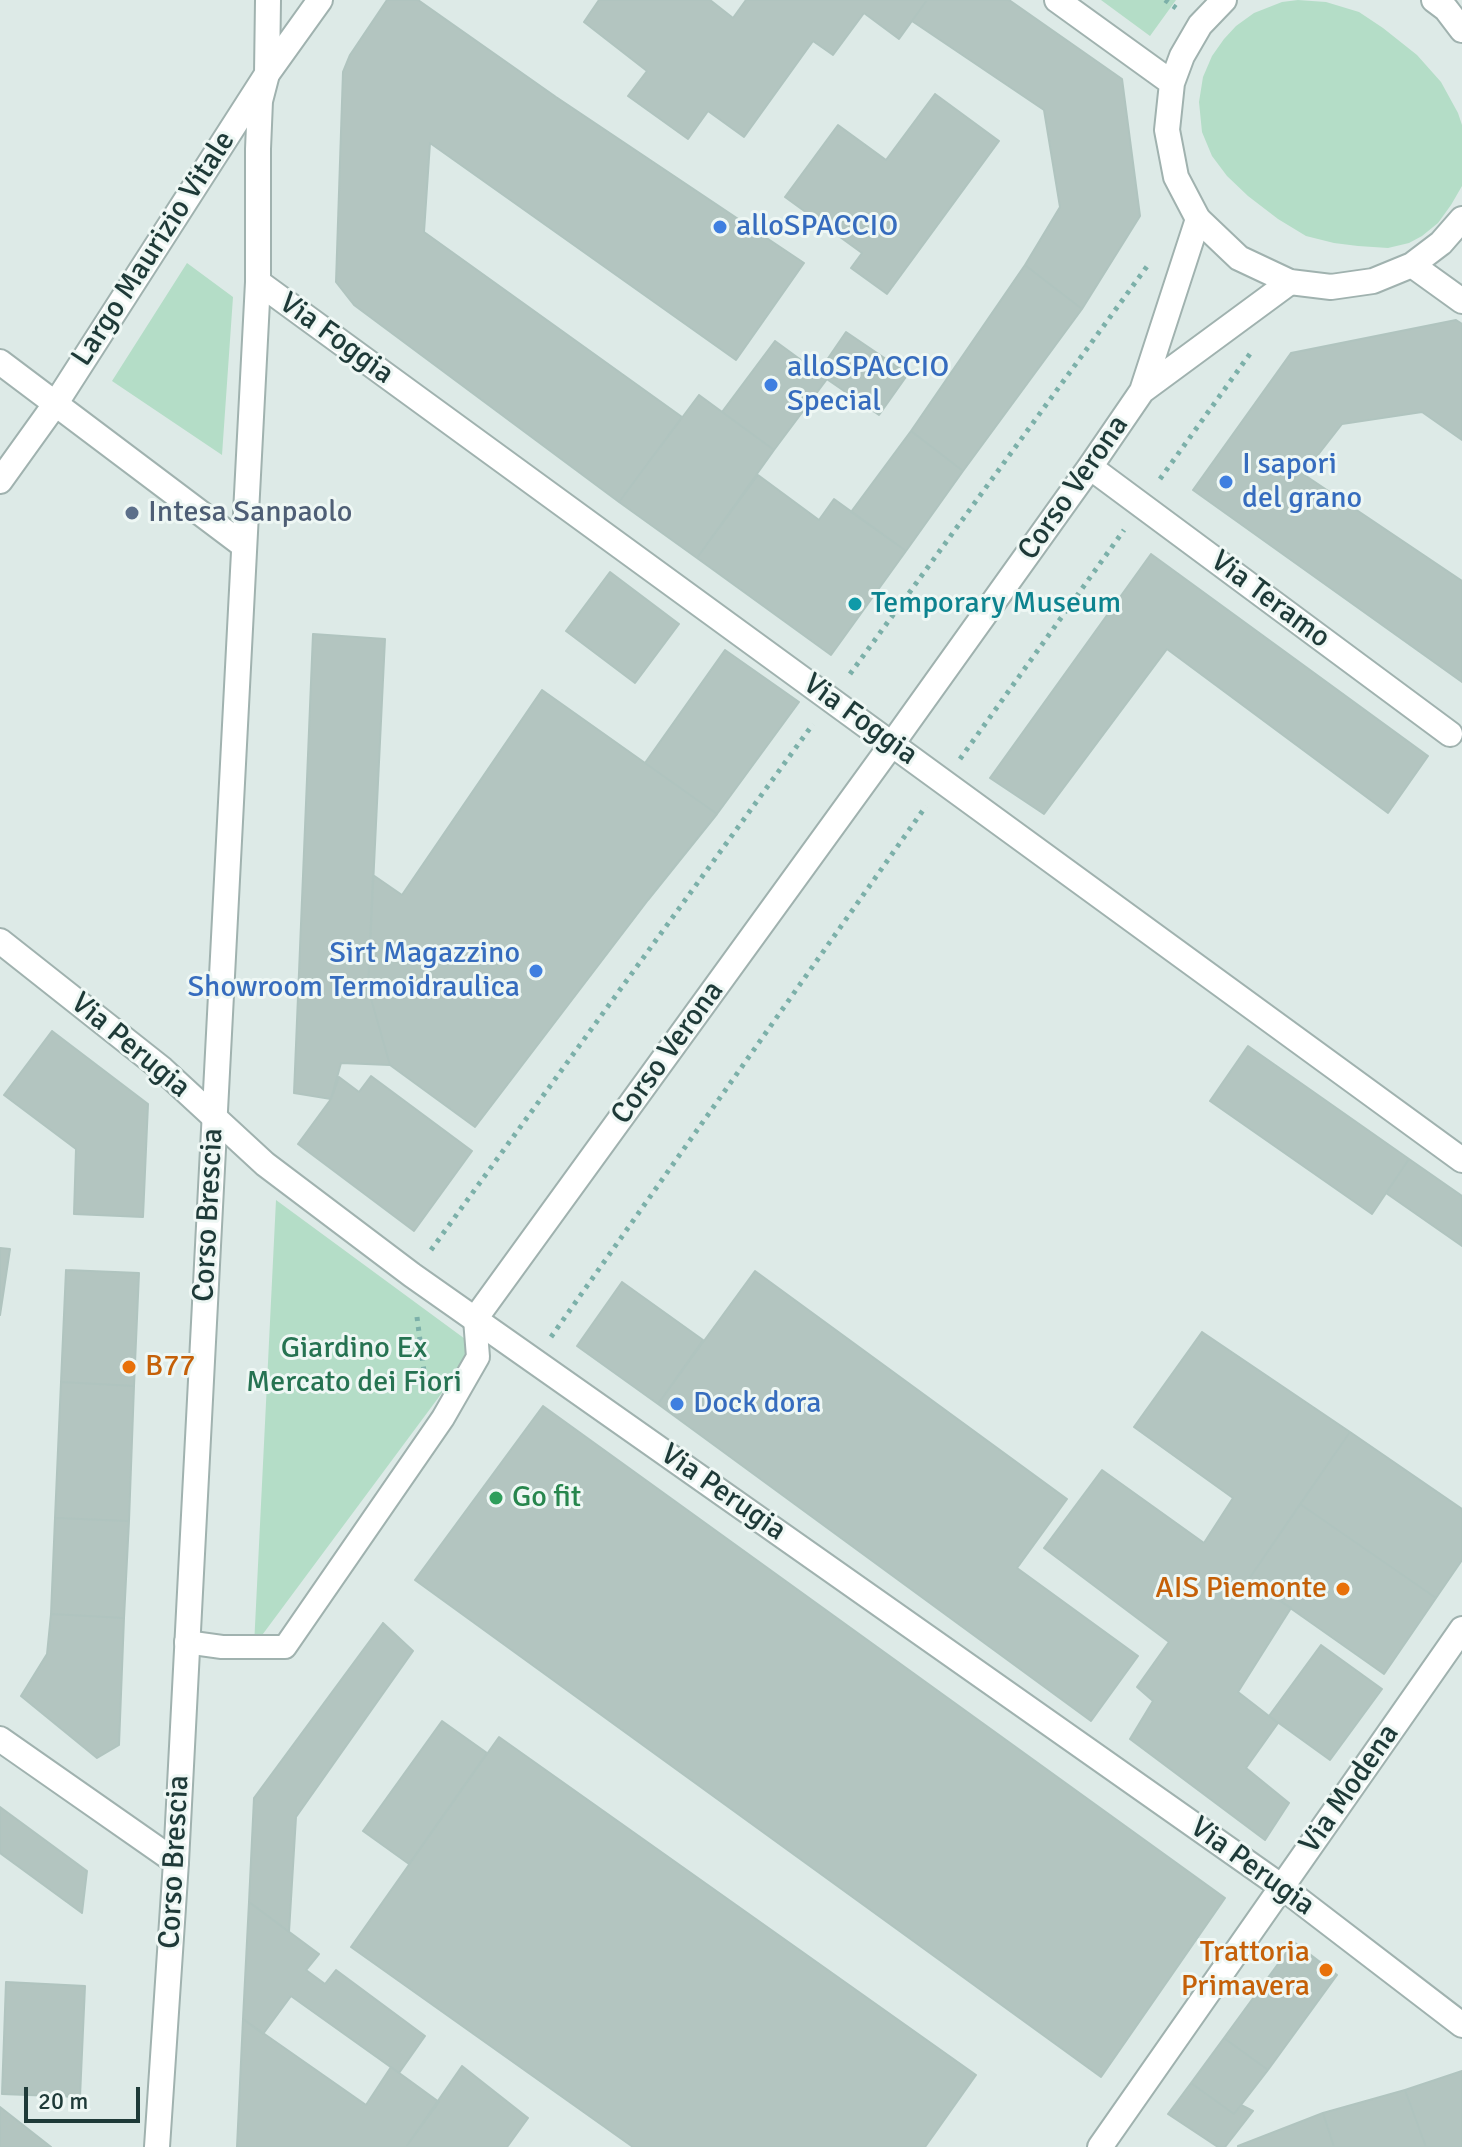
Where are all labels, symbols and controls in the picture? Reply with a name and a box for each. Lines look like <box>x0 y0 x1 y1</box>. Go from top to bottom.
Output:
street label: Largo Maurizio Vitale <box>65 125 243 373</box>
place label: alloSPACCIO <box>736 209 898 245</box>
marker: alloSPACCIO <box>711 218 729 236</box>
street label: Via Foggia <box>272 286 400 392</box>
place label: alloSPACCIO Special <box>787 350 949 420</box>
marker: alloSPACCIO Special <box>762 376 780 394</box>
street label: Corso Verona <box>1011 409 1137 567</box>
place label: I sapori del grano <box>1242 447 1362 518</box>
marker: I sapori del grano <box>1217 473 1235 491</box>
place label: Intesa Sanpaolo <box>148 495 352 531</box>
marker: Intesa Sanpaolo <box>123 504 141 522</box>
street label: Via Teramo <box>1203 543 1337 657</box>
place label: Temporary Museum <box>871 586 1121 622</box>
marker: Temporary Museum <box>846 595 864 613</box>
street label: Via Foggia <box>796 667 924 773</box>
place label: Sirt Magazzino Showroom Termoidraulica <box>187 936 520 1006</box>
marker: Sirt Magazzino Showroom Termoidraulica <box>527 962 545 980</box>
street label: Corso Verona <box>604 974 732 1132</box>
street label: Via Perugia <box>63 986 197 1106</box>
street label: Corso Brescia <box>186 1127 232 1303</box>
park label: Giardino Ex Mercato dei Fiori <box>246 1331 462 1402</box>
place label: B77 <box>145 1349 196 1385</box>
marker: B77 <box>120 1358 138 1376</box>
place label: Dock dora <box>693 1386 821 1422</box>
marker: Dock dora <box>668 1395 686 1413</box>
street label: Via Perugia <box>653 1437 793 1549</box>
place label: Go fit <box>512 1480 581 1516</box>
marker: Go fit <box>487 1489 505 1507</box>
place label: AIS Piemonte <box>1155 1571 1327 1607</box>
marker: AIS Piemonte <box>1334 1580 1352 1598</box>
street label: Via Modena <box>1292 1717 1408 1861</box>
street label: Corso Brescia <box>152 1774 198 1950</box>
street label: Via Perugia <box>1183 1810 1321 1924</box>
place label: Trattoria Primavera <box>1181 1935 1310 2006</box>
marker: Trattoria Primavera <box>1317 1961 1335 1979</box>
scale bar <box>28 2071 144 2121</box>
text: 20 m <box>38 2086 88 2116</box>

